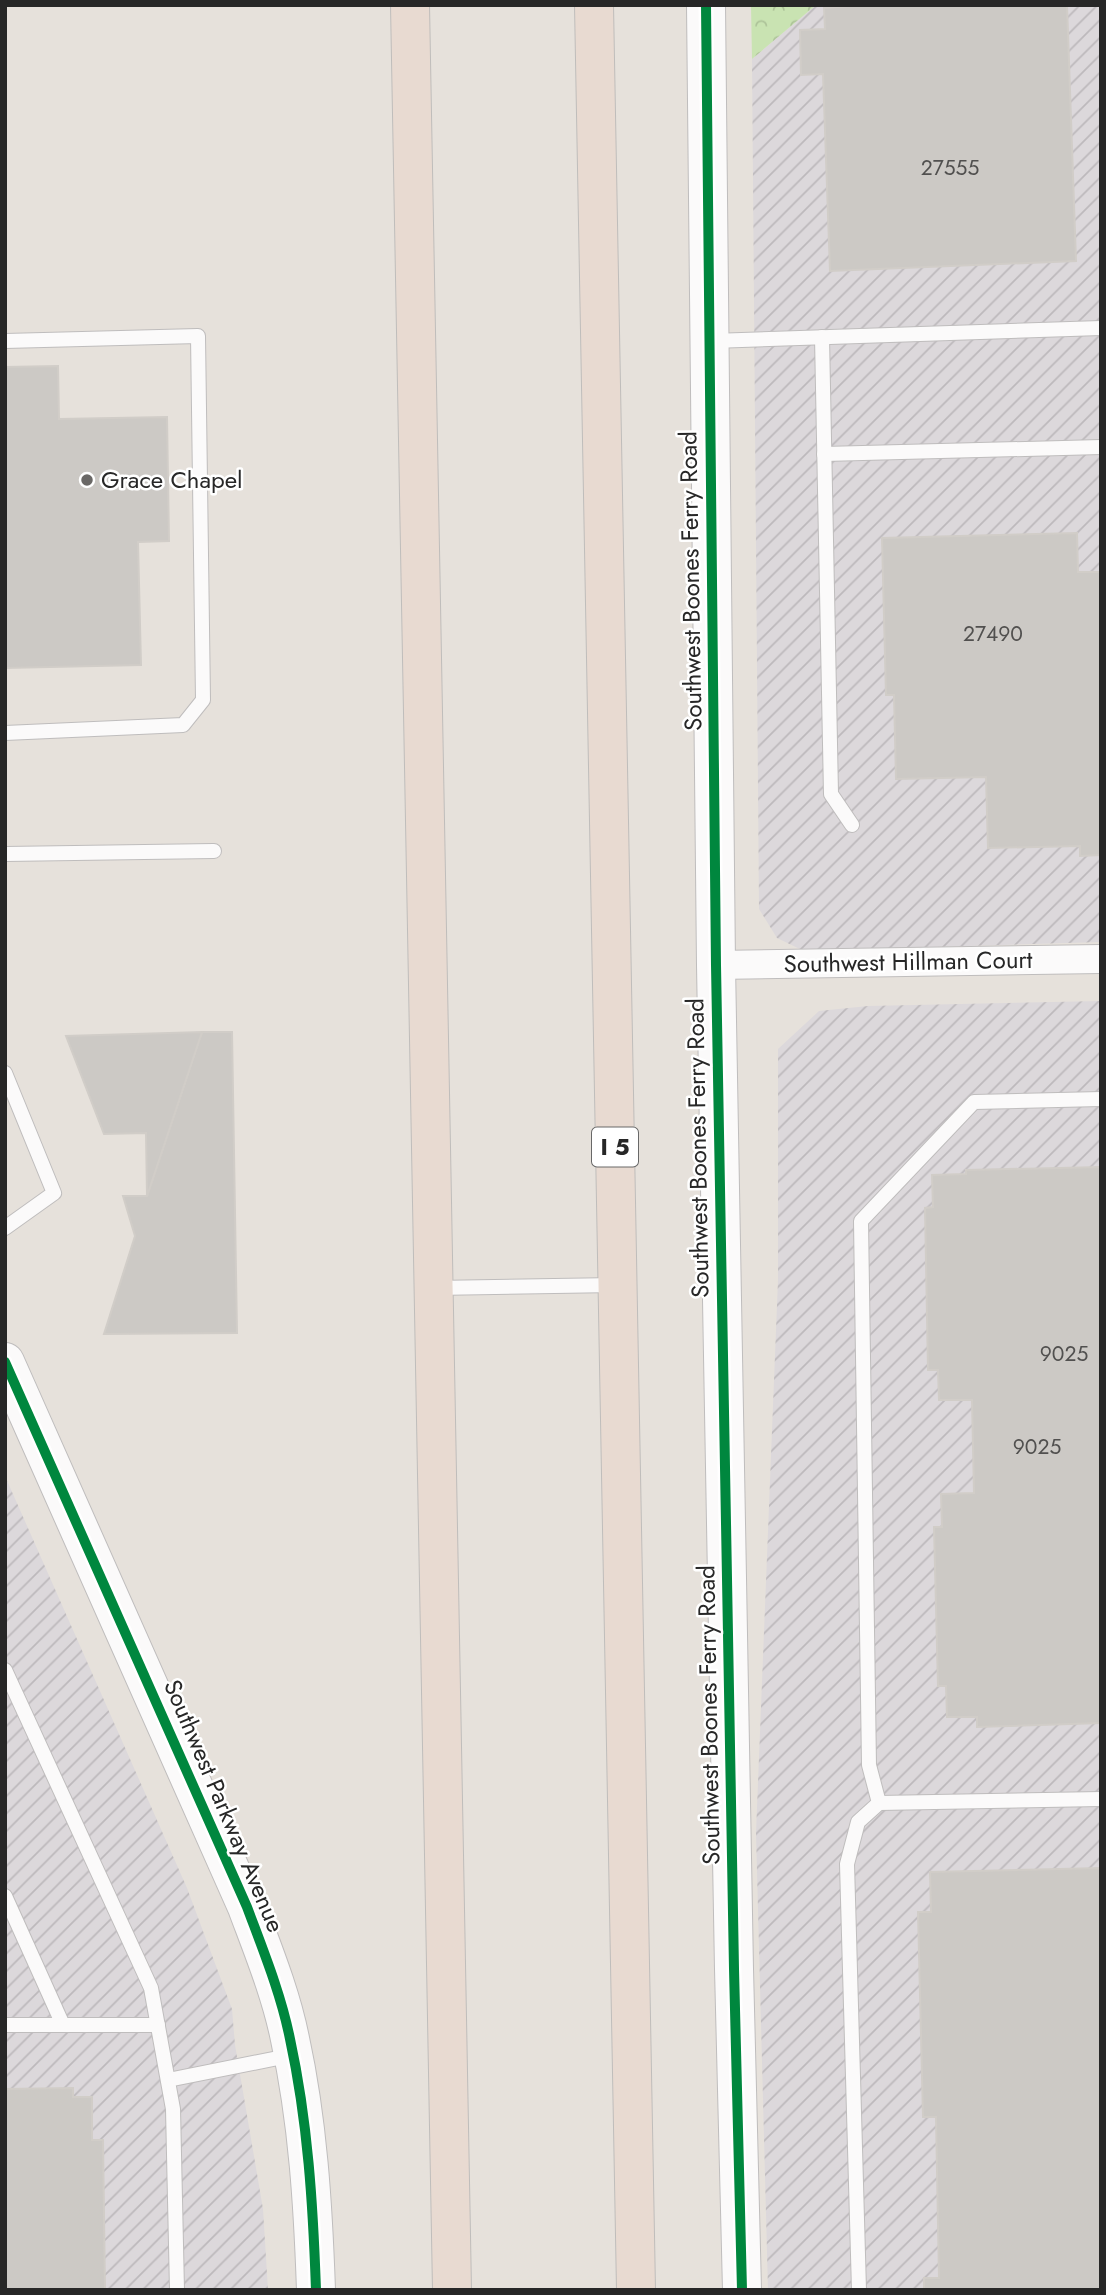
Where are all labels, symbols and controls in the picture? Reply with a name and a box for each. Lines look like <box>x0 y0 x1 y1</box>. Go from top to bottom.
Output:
house number: 27555 <box>921 153 979 183</box>
street label: Southwest Boones Ferry Road <box>670 431 711 731</box>
place label: Grace Chapel <box>101 462 243 497</box>
marker: Grace Chapel <box>79 472 95 488</box>
house number: 27490 <box>963 619 1023 649</box>
street label: Southwest Hillman Court <box>783 942 1033 981</box>
street label: Southwest Boones Ferry Road <box>677 998 718 1298</box>
road number: I 5 <box>592 1128 638 1166</box>
house number: 9025 <box>1040 1339 1088 1369</box>
house number: 9025 <box>1013 1432 1061 1462</box>
street label: Southwest Boones Ferry Road <box>688 1565 729 1865</box>
street label: Southwest Parkway Avenue <box>155 1674 294 1938</box>

